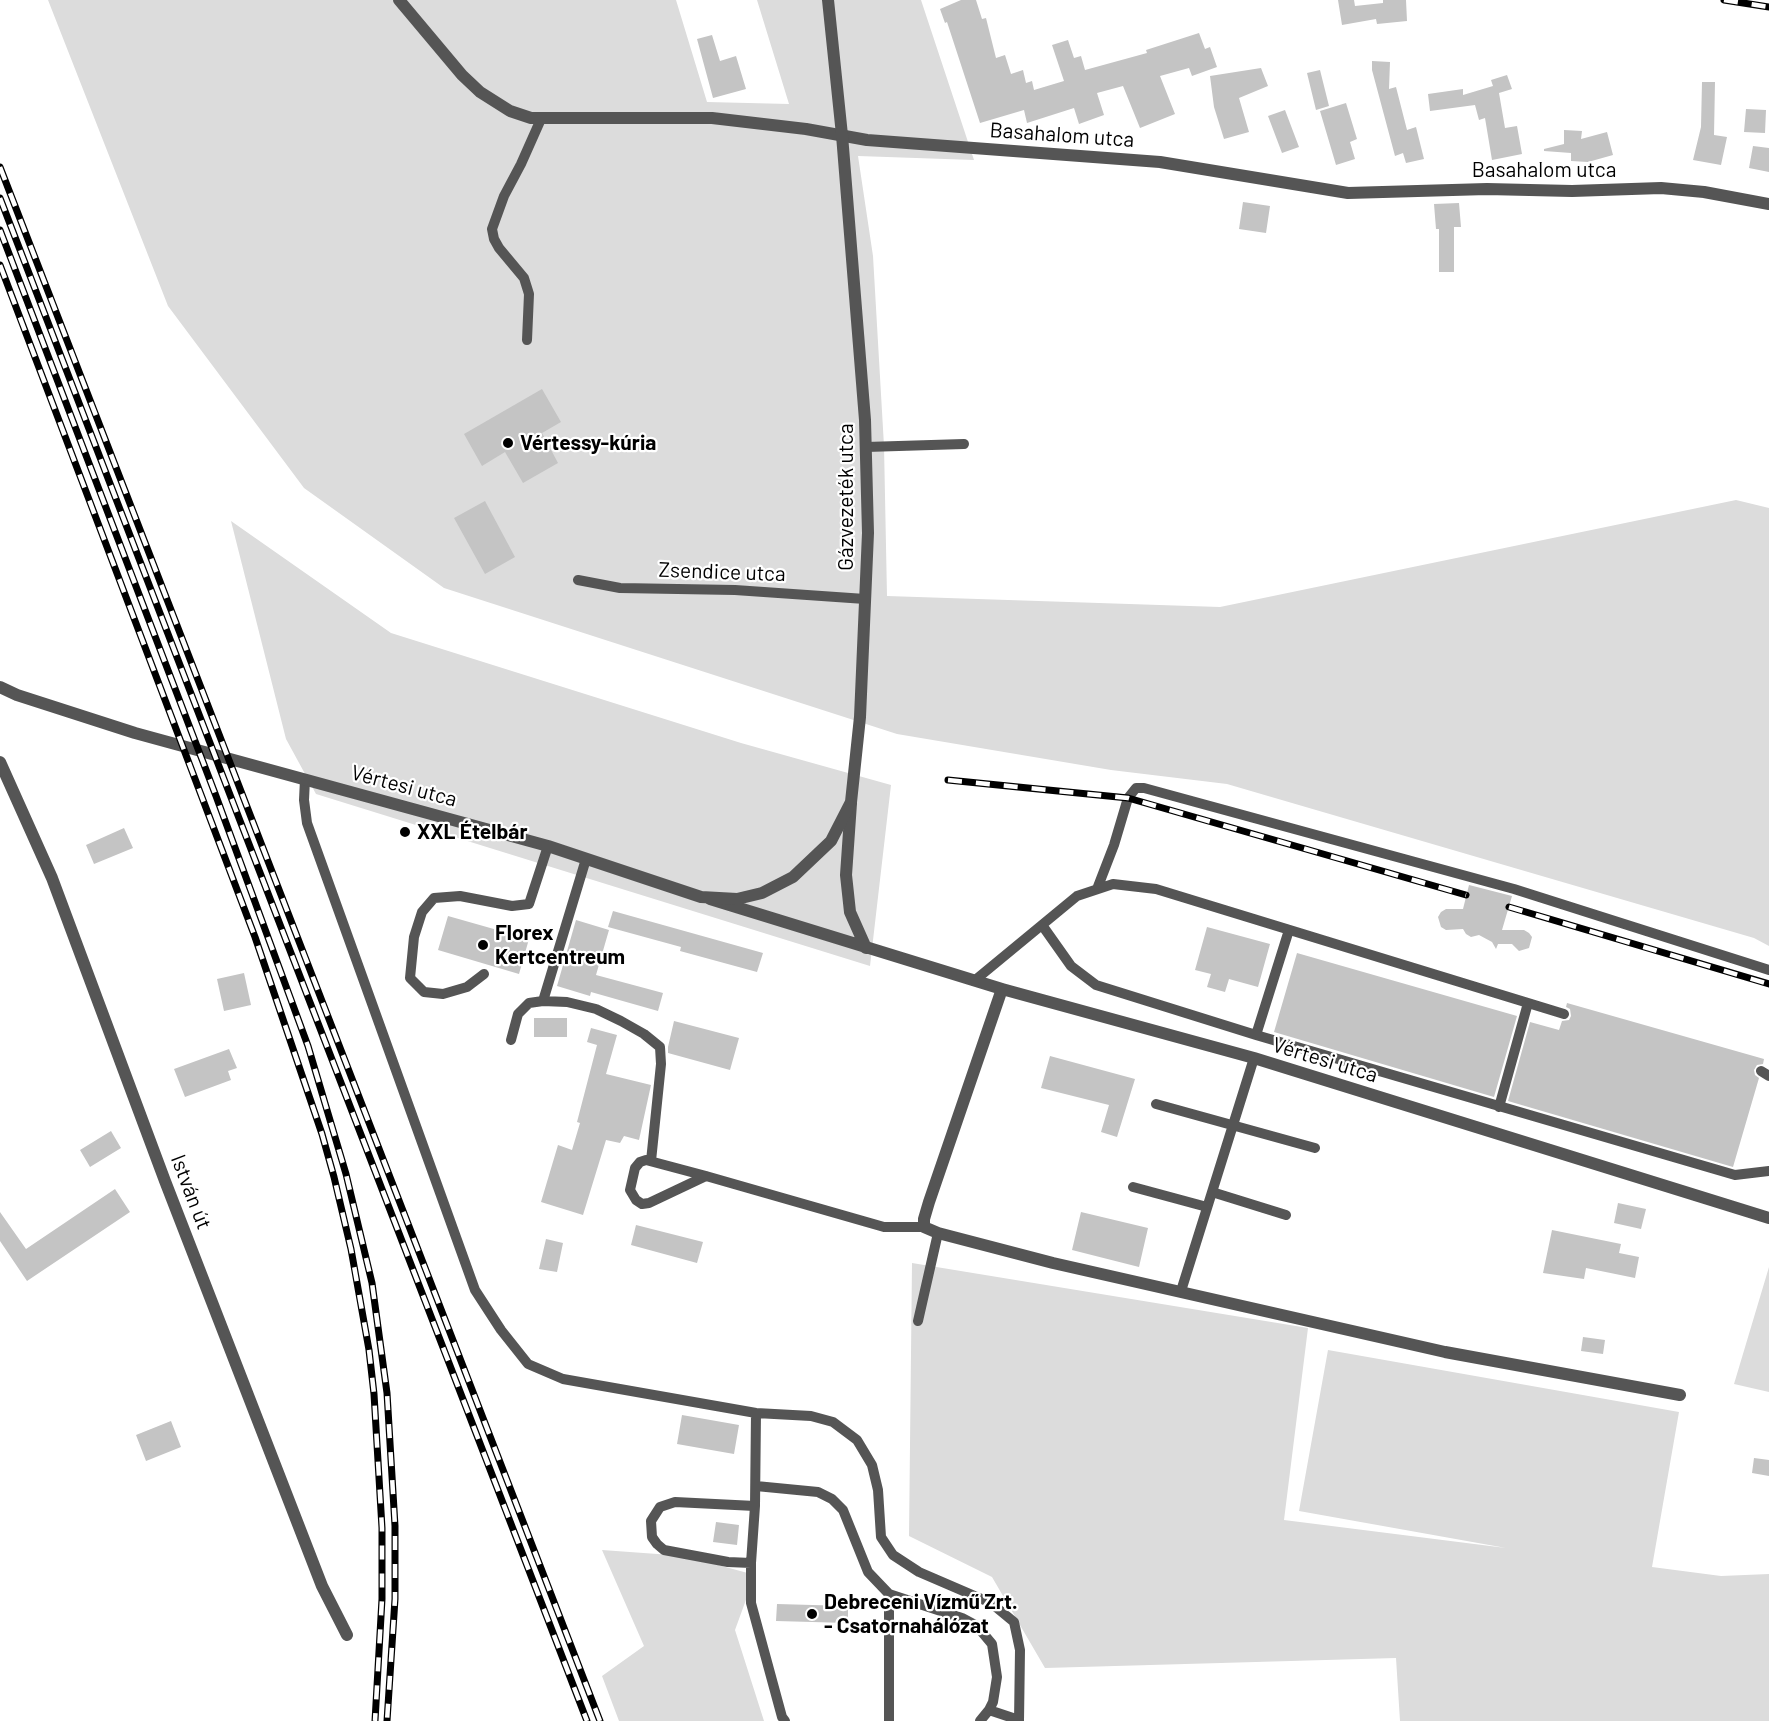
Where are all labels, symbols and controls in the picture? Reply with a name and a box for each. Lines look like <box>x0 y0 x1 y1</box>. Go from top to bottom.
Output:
street label: Basahalom utca <box>989 117 1135 153</box>
street label: Basahalom utca <box>1472 157 1616 183</box>
street label: Gázvezeték utca <box>833 423 859 571</box>
place label: Vértessy-kúria <box>520 430 656 456</box>
marker: Vértessy-kúria <box>501 436 515 450</box>
street label: Zsendice utca <box>658 557 786 587</box>
street label: Vértesi utca <box>348 760 460 812</box>
place label: XXL Ételbár <box>417 819 527 845</box>
marker: XXL Ételbár <box>398 825 412 839</box>
place label: Florex Kertcentreum <box>495 920 625 970</box>
marker: Florex Kertcentreum <box>476 938 490 952</box>
street label: Vértesi utca <box>1269 1032 1381 1088</box>
street label: István út <box>165 1151 217 1233</box>
place label: Debreceni Vízmű Zrt. - Csatornahálózat <box>824 1589 1018 1639</box>
marker: Debreceni Vízmű Zrt. - Csatornahálózat <box>805 1607 819 1621</box>

